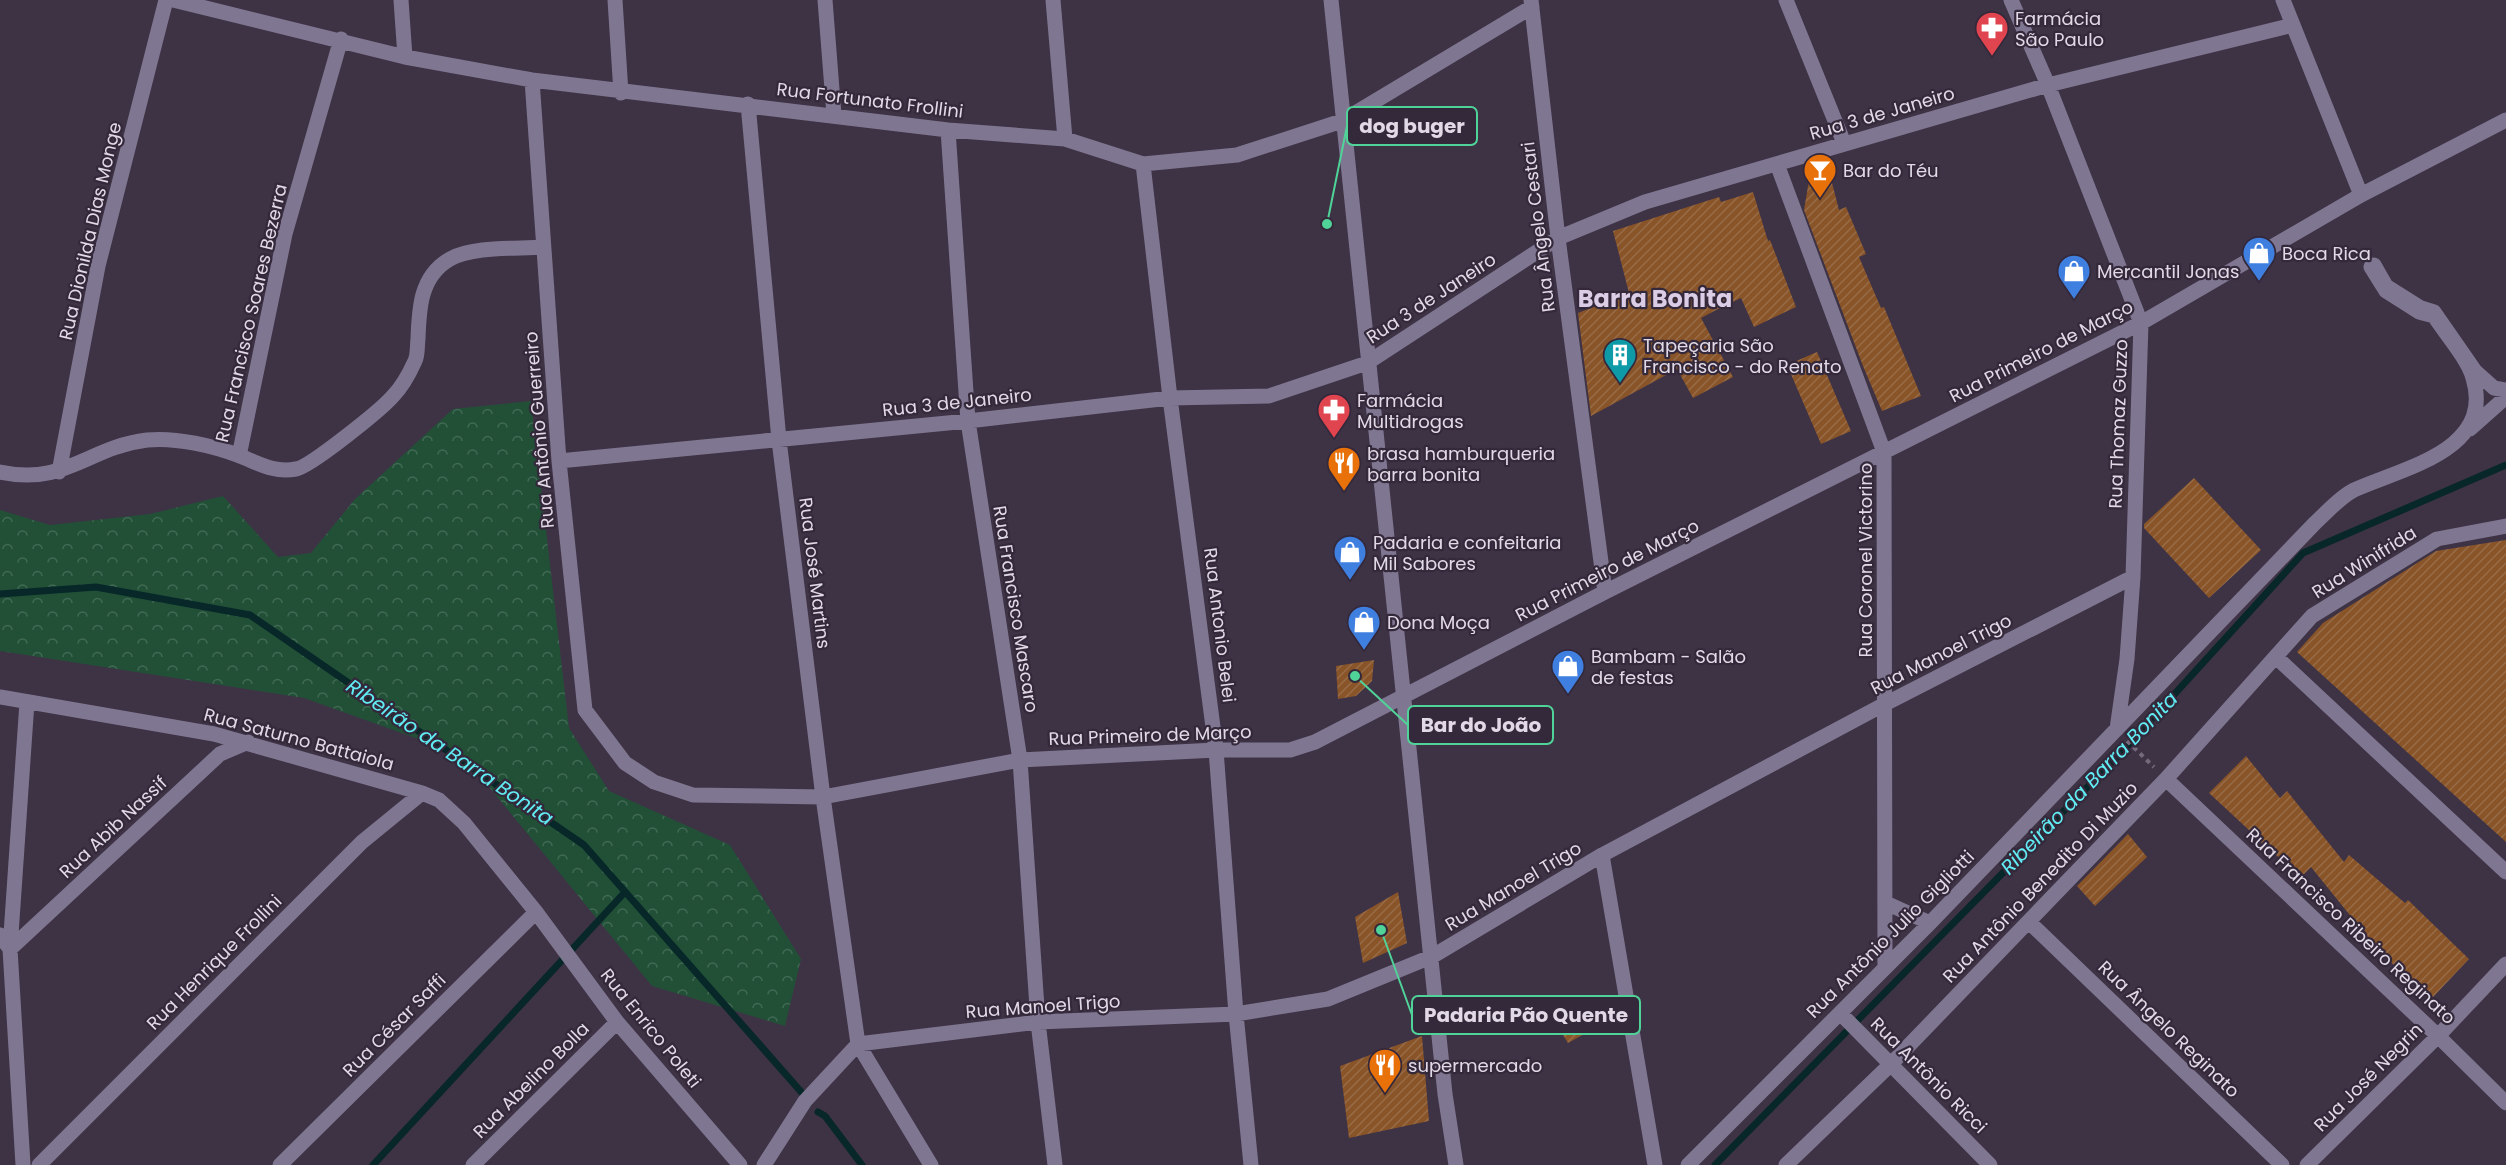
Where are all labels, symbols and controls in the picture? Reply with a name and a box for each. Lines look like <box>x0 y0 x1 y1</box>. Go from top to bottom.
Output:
place label: Farmácia São Paulo <box>2015 6 2104 52</box>
pharmacy icon: Farmácia São Paulo <box>1974 10 2010 57</box>
street label: Rua Fortunato Frollini <box>775 76 965 124</box>
street label: Rua 3 de Janeiro <box>1806 80 1958 146</box>
callout: dog buger <box>1347 107 1477 145</box>
text: dog buger <box>1359 112 1465 140</box>
street label: Rua Dionilda Dias Monge <box>53 120 127 342</box>
street label: Rua Ângelo Cestari <box>1515 140 1561 314</box>
bar icon: Bar do Téu <box>1802 152 1838 199</box>
place label: Bar do Téu <box>1843 158 1939 183</box>
street label: Rua Francisco Soares Bezerra <box>209 181 293 445</box>
shop icon: Boca Rica <box>2241 235 2277 282</box>
place label: Boca Rica <box>2282 241 2371 266</box>
street label: Rua 3 de Janeiro <box>1361 247 1501 349</box>
shop icon: Mercantil Jonas <box>2056 253 2092 300</box>
place label: Mercantil Jonas <box>2097 259 2239 284</box>
district label: Barra Bonita <box>1578 282 1732 315</box>
street label: Rua Primeiro de Março <box>1945 294 2137 408</box>
street label: Rua Antônio Guerreiro <box>518 331 560 529</box>
place label: Tapeçaria São Francisco - do Renato <box>1643 333 1842 379</box>
building icon: Tapeçaria São Francisco - do Renato <box>1602 337 1638 384</box>
street label: Rua Thomaz Guzzo <box>2103 339 2133 509</box>
street label: Rua 3 de Janeiro <box>881 382 1033 422</box>
place label: Farmácia Multidrogas <box>1357 388 1464 434</box>
pharmacy icon: Farmácia Multidrogas <box>1316 392 1352 439</box>
place label: brasa hamburqueria barra bonita <box>1367 441 1555 487</box>
restaurant icon: brasa hamburqueria barra bonita <box>1326 445 1362 492</box>
street label: Rua Coronel Victorino <box>1853 463 1878 657</box>
street label: Rua José Martins <box>793 496 837 650</box>
street label: Rua Francisco Mascaro <box>987 504 1045 714</box>
street label: Rua Primeiro de Março <box>1511 513 1703 627</box>
street label: Rua Winifrida <box>2307 520 2421 604</box>
place label: Padaria e confeitaria Mil Sabores <box>1373 530 1562 576</box>
shop icon: Padaria e confeitaria Mil Sabores <box>1332 534 1368 581</box>
street label: Rua Antonio Belei <box>1198 546 1242 704</box>
shop icon: Dona Moça <box>1346 604 1382 651</box>
street label: Rua Manoel Trigo <box>1866 608 2016 700</box>
place label: Dona Moça <box>1387 610 1490 635</box>
place label: Bambam - Salão de festas <box>1591 644 1746 690</box>
shop icon: Bambam - Salão de festas <box>1550 648 1586 695</box>
water label: Ribeirão da Barra Bonita <box>341 672 559 832</box>
water label: Ribeirão da Barra Bonita <box>1994 685 2184 881</box>
street label: Rua Saturno Battaiola <box>201 702 397 776</box>
callout: Bar do João <box>1408 706 1553 744</box>
text: Bar do João <box>1421 711 1542 739</box>
street label: Rua Primeiro de Março <box>1048 719 1252 751</box>
street label: Rua Abib Nassif <box>54 770 172 884</box>
street label: Rua Antônio Benedito Di Muzio <box>1937 776 2143 988</box>
street label: Rua Francisco Ribeiro Reginato <box>2241 822 2461 1030</box>
street label: Rua Manoel Trigo <box>1440 835 1586 937</box>
street label: Rua Antônio Julio Gigliotti <box>1800 844 1980 1024</box>
street label: Rua Henrique Frollini <box>141 889 287 1035</box>
street label: Rua Ângelo Reginato <box>2093 955 2245 1103</box>
street label: Rua Enrico Poleti <box>595 963 707 1093</box>
street label: Rua César Saffi <box>337 968 451 1082</box>
street label: Rua Manoel Trigo <box>965 988 1121 1024</box>
callout: Padaria Pão Quente <box>1412 996 1640 1034</box>
text: Padaria Pão Quente <box>1424 1001 1628 1029</box>
street label: Rua Antônio Ricci <box>1865 1011 1993 1139</box>
street label: Rua Abelino Bolla <box>467 1016 595 1144</box>
street label: Rua José Negrin <box>2308 1017 2428 1137</box>
restaurant icon: supermercado <box>1367 1047 1403 1094</box>
place label: supermercado <box>1408 1053 1542 1078</box>

